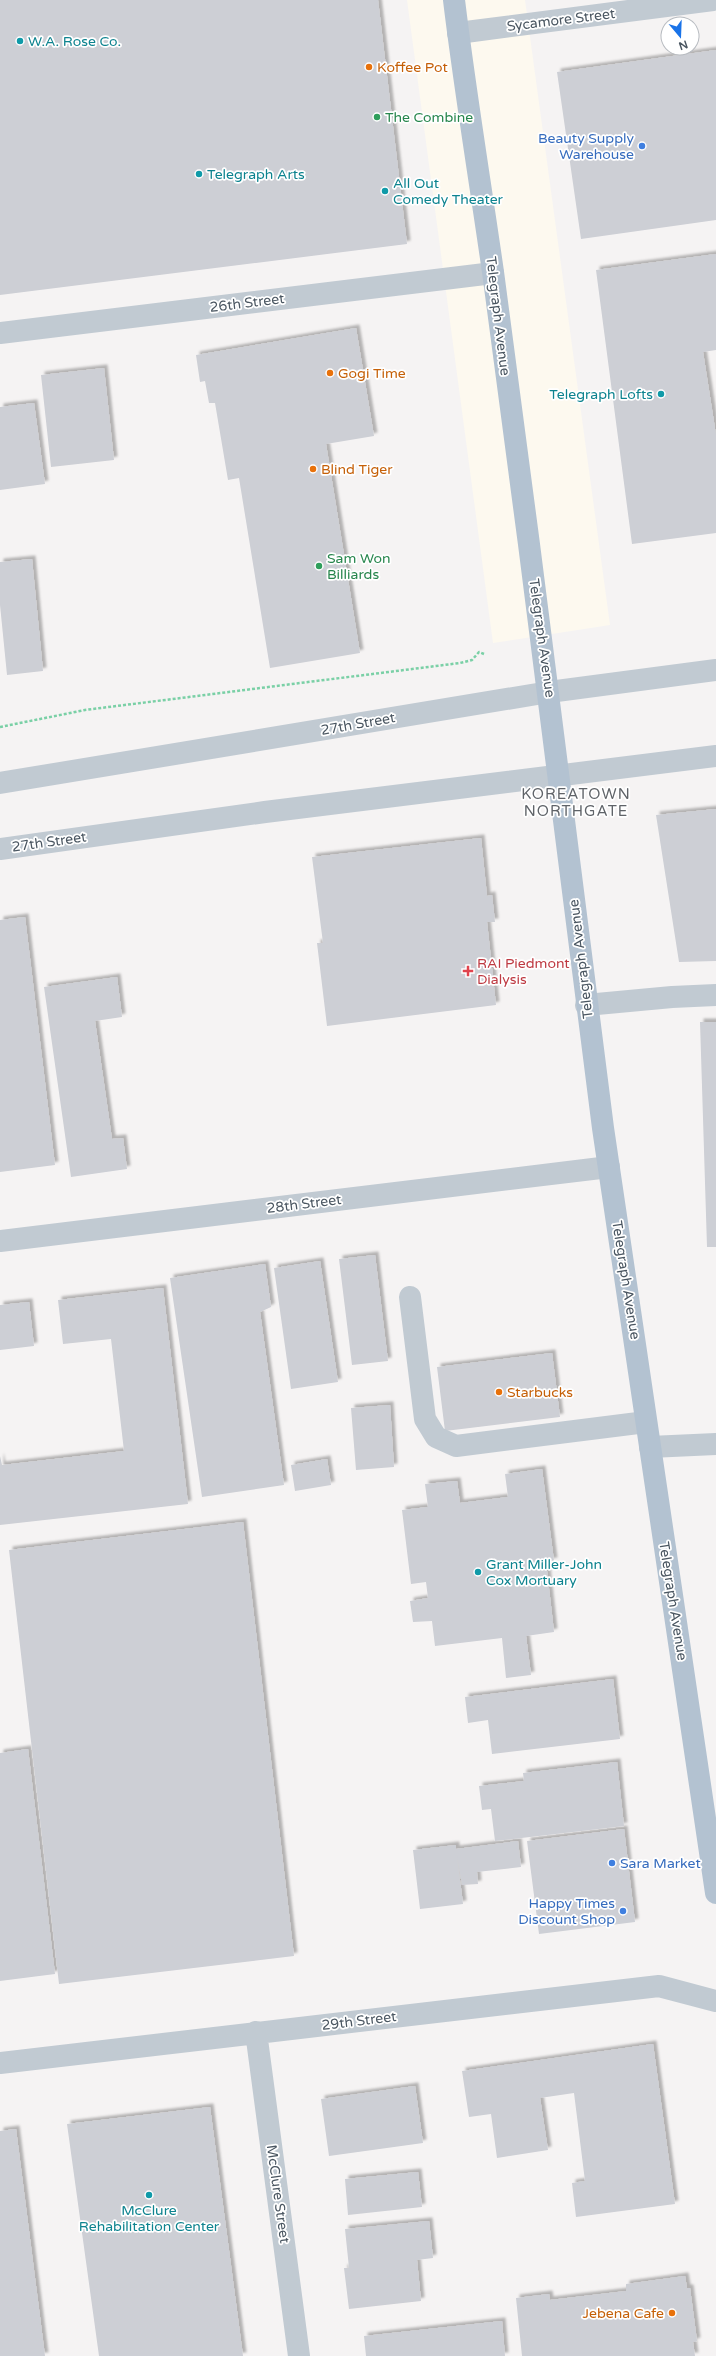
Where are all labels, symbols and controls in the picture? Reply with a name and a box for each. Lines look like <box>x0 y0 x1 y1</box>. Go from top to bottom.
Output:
street label: Sycamore Street <box>506 5 617 35</box>
north arrow <box>660 16 700 56</box>
place label: W.A. Rose Co. <box>28 33 121 50</box>
marker: W.A. Rose Co. <box>15 36 25 46</box>
text: N <box>677 37 689 53</box>
place label: Koffee Pot <box>377 59 448 76</box>
marker: Koffee Pot <box>364 62 374 72</box>
place label: The Combine <box>385 109 473 126</box>
marker: The Combine <box>372 112 382 122</box>
place label: Beauty Supply Warehouse <box>538 130 634 163</box>
marker: Beauty Supply Warehouse <box>637 141 647 151</box>
place label: Telegraph Arts <box>207 166 305 183</box>
marker: Telegraph Arts <box>194 169 204 179</box>
place label: All Out Comedy Theater <box>393 175 504 208</box>
marker: All Out Comedy Theater <box>380 186 390 196</box>
street label: Telegraph Avenue <box>482 255 514 377</box>
street label: 26th Street <box>209 290 286 316</box>
place label: Gogi Time <box>338 365 406 382</box>
marker: Gogi Time <box>325 368 335 378</box>
place label: Telegraph Lofts <box>549 386 653 403</box>
marker: Telegraph Lofts <box>656 389 666 399</box>
place label: Blind Tiger <box>321 461 393 478</box>
marker: Blind Tiger <box>308 464 318 474</box>
place label: Sam Won Billiards <box>327 550 391 583</box>
marker: Sam Won Billiards <box>314 561 324 571</box>
street label: Telegraph Avenue <box>525 577 559 699</box>
street label: 27th Street <box>320 709 397 739</box>
district label: KOREATOWN NORTHGATE <box>521 785 631 820</box>
street label: 27th Street <box>11 828 88 856</box>
street label: Telegraph Avenue <box>565 898 597 1020</box>
place label: RAI Piedmont Dialysis <box>477 955 570 988</box>
marker: RAI Piedmont Dialysis <box>462 965 474 977</box>
street label: 28th Street <box>266 1191 343 1217</box>
street label: Telegraph Avenue <box>608 1219 644 1341</box>
place label: Starbucks <box>507 1384 573 1401</box>
marker: Starbucks <box>494 1387 504 1397</box>
street label: Telegraph Avenue <box>655 1540 691 1662</box>
place label: Grant Miller-John Cox Mortuary <box>486 1556 602 1589</box>
marker: Grant Miller-John Cox Mortuary <box>473 1567 483 1577</box>
place label: Sara Market <box>620 1855 702 1872</box>
marker: Sara Market <box>607 1858 617 1868</box>
place label: Happy Times Discount Shop <box>518 1895 615 1928</box>
marker: Happy Times Discount Shop <box>618 1906 628 1916</box>
street label: 29th Street <box>321 2008 398 2034</box>
street label: McClure Street <box>263 2144 293 2245</box>
marker: McClure Rehabilitation Center <box>144 2190 154 2200</box>
place label: McClure Rehabilitation Center <box>79 2202 220 2235</box>
place label: Jebena Cafe <box>582 2305 664 2322</box>
marker: Jebena Cafe <box>667 2308 677 2318</box>

